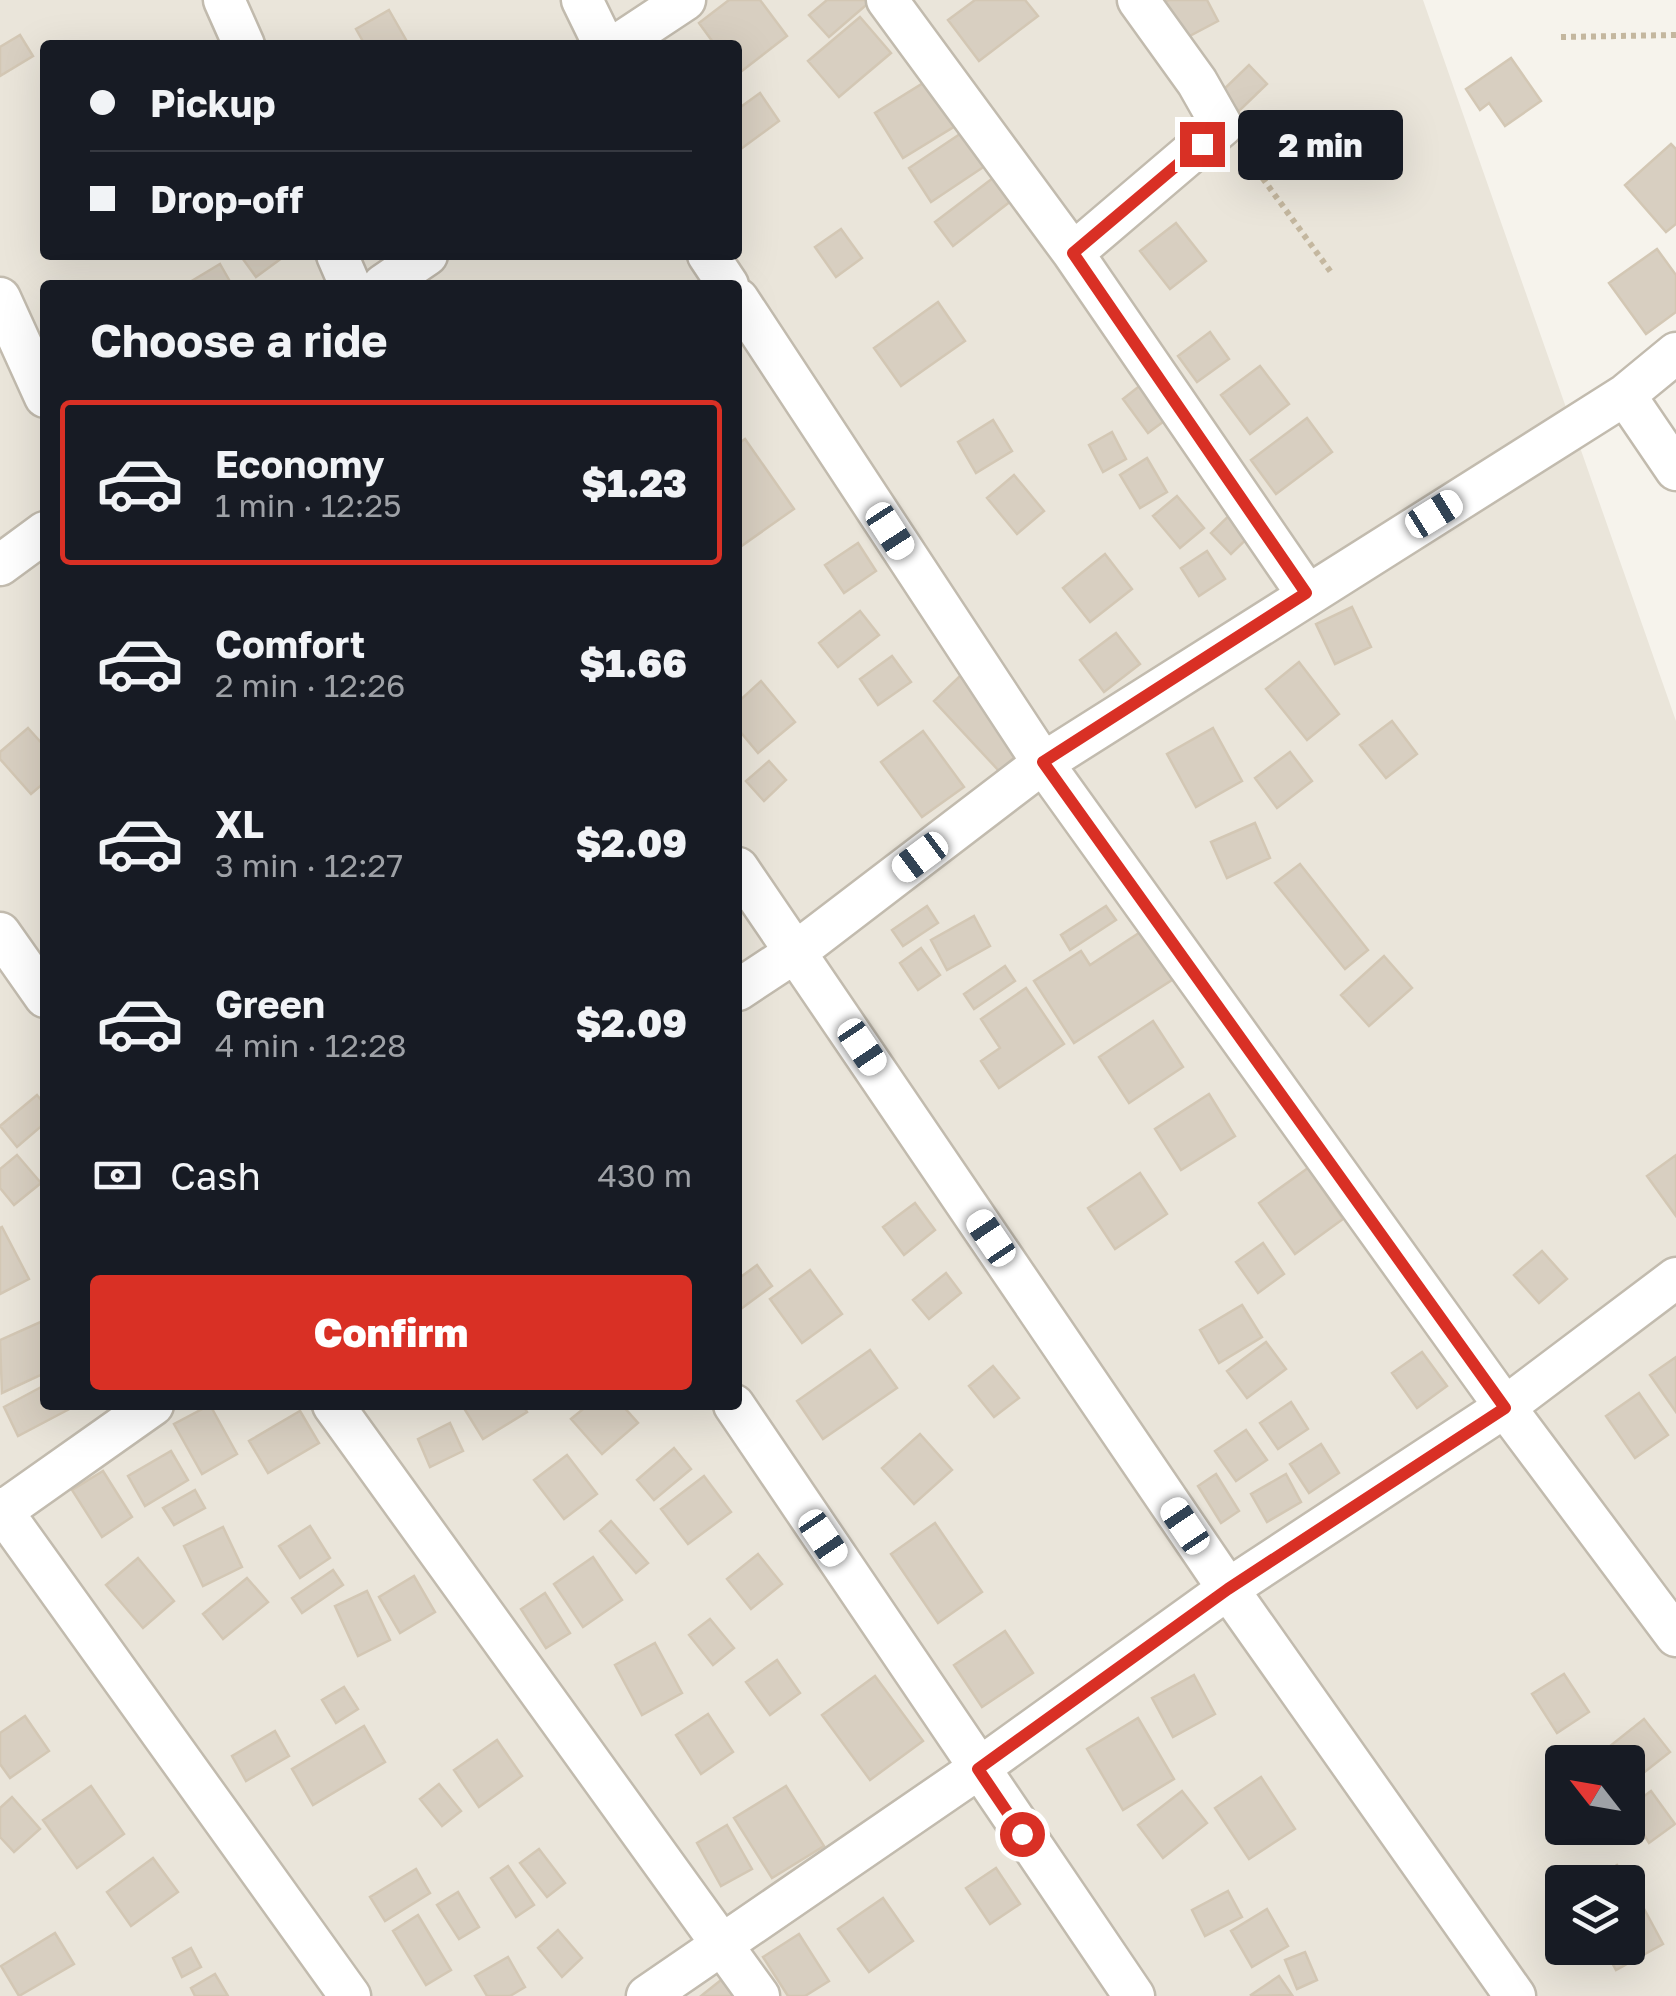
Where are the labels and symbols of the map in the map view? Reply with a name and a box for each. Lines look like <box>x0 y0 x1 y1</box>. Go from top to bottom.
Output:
callout: 2 min <box>1237 109 1402 179</box>
route end <box>1180 122 1225 167</box>
car <box>1401 485 1467 543</box>
car <box>861 498 919 564</box>
car <box>887 827 953 887</box>
car <box>833 1014 891 1080</box>
car <box>962 1205 1020 1271</box>
car <box>1156 1493 1214 1559</box>
car <box>794 1505 852 1571</box>
north arrow <box>1545 1745 1645 1845</box>
route start <box>1000 1812 1045 1857</box>

